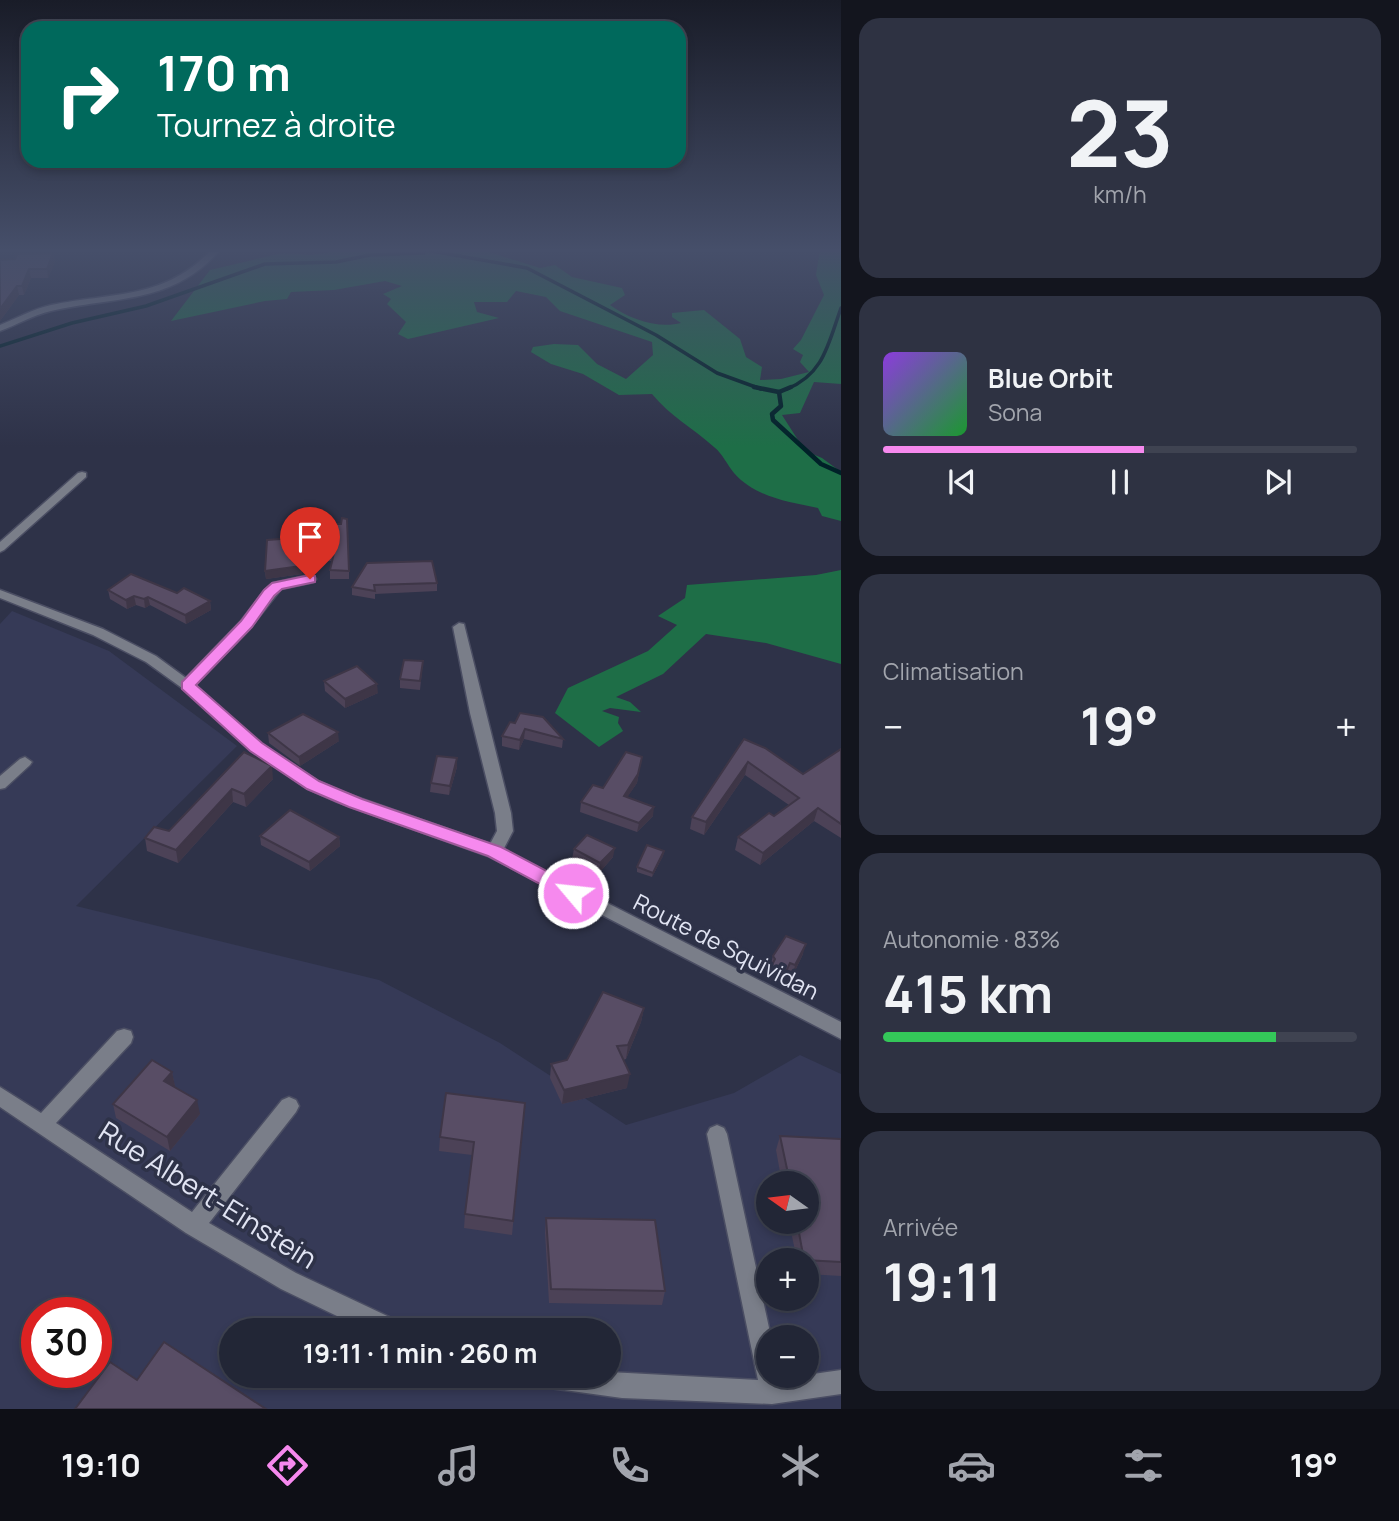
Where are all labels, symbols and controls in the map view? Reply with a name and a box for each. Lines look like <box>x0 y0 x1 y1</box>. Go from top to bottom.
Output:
text: 170 m <box>157 39 291 106</box>
icon: right <box>42 49 133 140</box>
text: 23 <box>1066 70 1174 194</box>
text: Tournez à droite <box>157 103 396 147</box>
text: km/h <box>1093 178 1147 210</box>
text: Blue Orbit <box>988 360 1113 396</box>
text: Sona <box>988 396 1042 428</box>
icon: previous <box>943 463 981 501</box>
icon: pause <box>1101 463 1139 501</box>
icon: next <box>1259 463 1297 501</box>
pin <box>280 507 340 579</box>
icon: arrive <box>291 518 329 556</box>
text: Climatisation <box>883 655 1024 687</box>
text: 19° <box>1080 690 1159 761</box>
text: − <box>883 700 904 752</box>
text: + <box>1335 700 1357 752</box>
position arrow <box>536 856 610 930</box>
street label: Route de Squividan <box>628 885 825 1007</box>
text: Autonomie · 83% <box>883 923 1060 955</box>
text: 415 km <box>883 958 1053 1029</box>
street label: Rue Albert-Einstein <box>92 1112 325 1277</box>
north arrow <box>756 1171 819 1234</box>
map controls <box>756 1171 819 1388</box>
text: Arrivée <box>883 1211 958 1243</box>
text: 19:11 <box>883 1246 1001 1317</box>
button: + <box>756 1248 819 1311</box>
speed limit sign: 30 <box>21 1297 112 1388</box>
button: − <box>756 1325 819 1388</box>
text: 19:11 · 1 min · 260 m <box>303 1335 537 1371</box>
icon: directions <box>263 1441 312 1490</box>
icon: music <box>434 1441 483 1490</box>
icon: phone <box>605 1441 654 1490</box>
icon: climate <box>776 1441 825 1490</box>
icon: car <box>947 1441 996 1490</box>
icon: filters <box>1119 1441 1168 1490</box>
text: 19:10 <box>61 1443 141 1487</box>
text: 19° <box>1290 1443 1338 1487</box>

